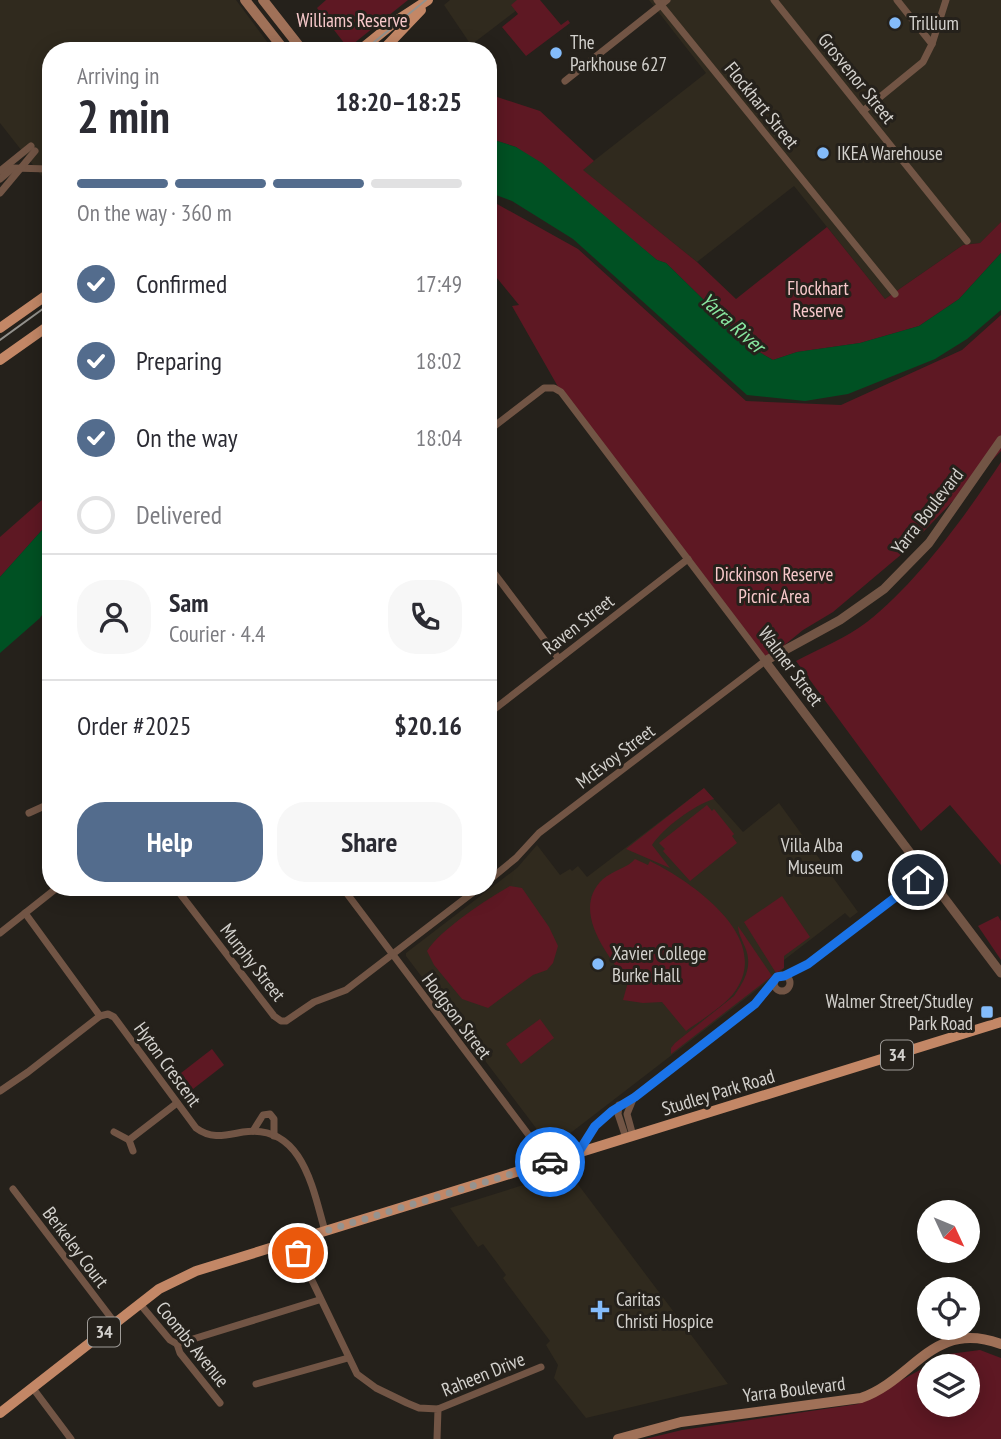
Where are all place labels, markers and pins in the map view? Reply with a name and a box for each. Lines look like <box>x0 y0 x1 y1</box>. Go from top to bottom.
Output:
place label: Trillium <box>909 11 959 35</box>
marker: Trillium <box>887 15 903 31</box>
place label: The Parkhouse 627 <box>570 30 667 76</box>
marker: The Parkhouse 627 <box>548 45 564 61</box>
place label: IKEA Warehouse <box>837 141 943 165</box>
marker: IKEA Warehouse <box>815 145 831 161</box>
place label: Villa Alba Museum <box>780 833 843 879</box>
marker: Villa Alba Museum <box>849 848 865 864</box>
pin <box>888 850 948 910</box>
place label: Xavier College Burke Hall <box>612 941 706 987</box>
marker: Xavier College Burke Hall <box>590 956 606 972</box>
place label: Walmer Street/Studley Park Road <box>826 989 974 1035</box>
marker: Walmer Street/Studley Park Road <box>979 1004 995 1020</box>
pin <box>268 1223 328 1283</box>
place label: Caritas Christi Hospice <box>616 1287 714 1333</box>
marker: Caritas Christi Hospice <box>590 1300 610 1320</box>

